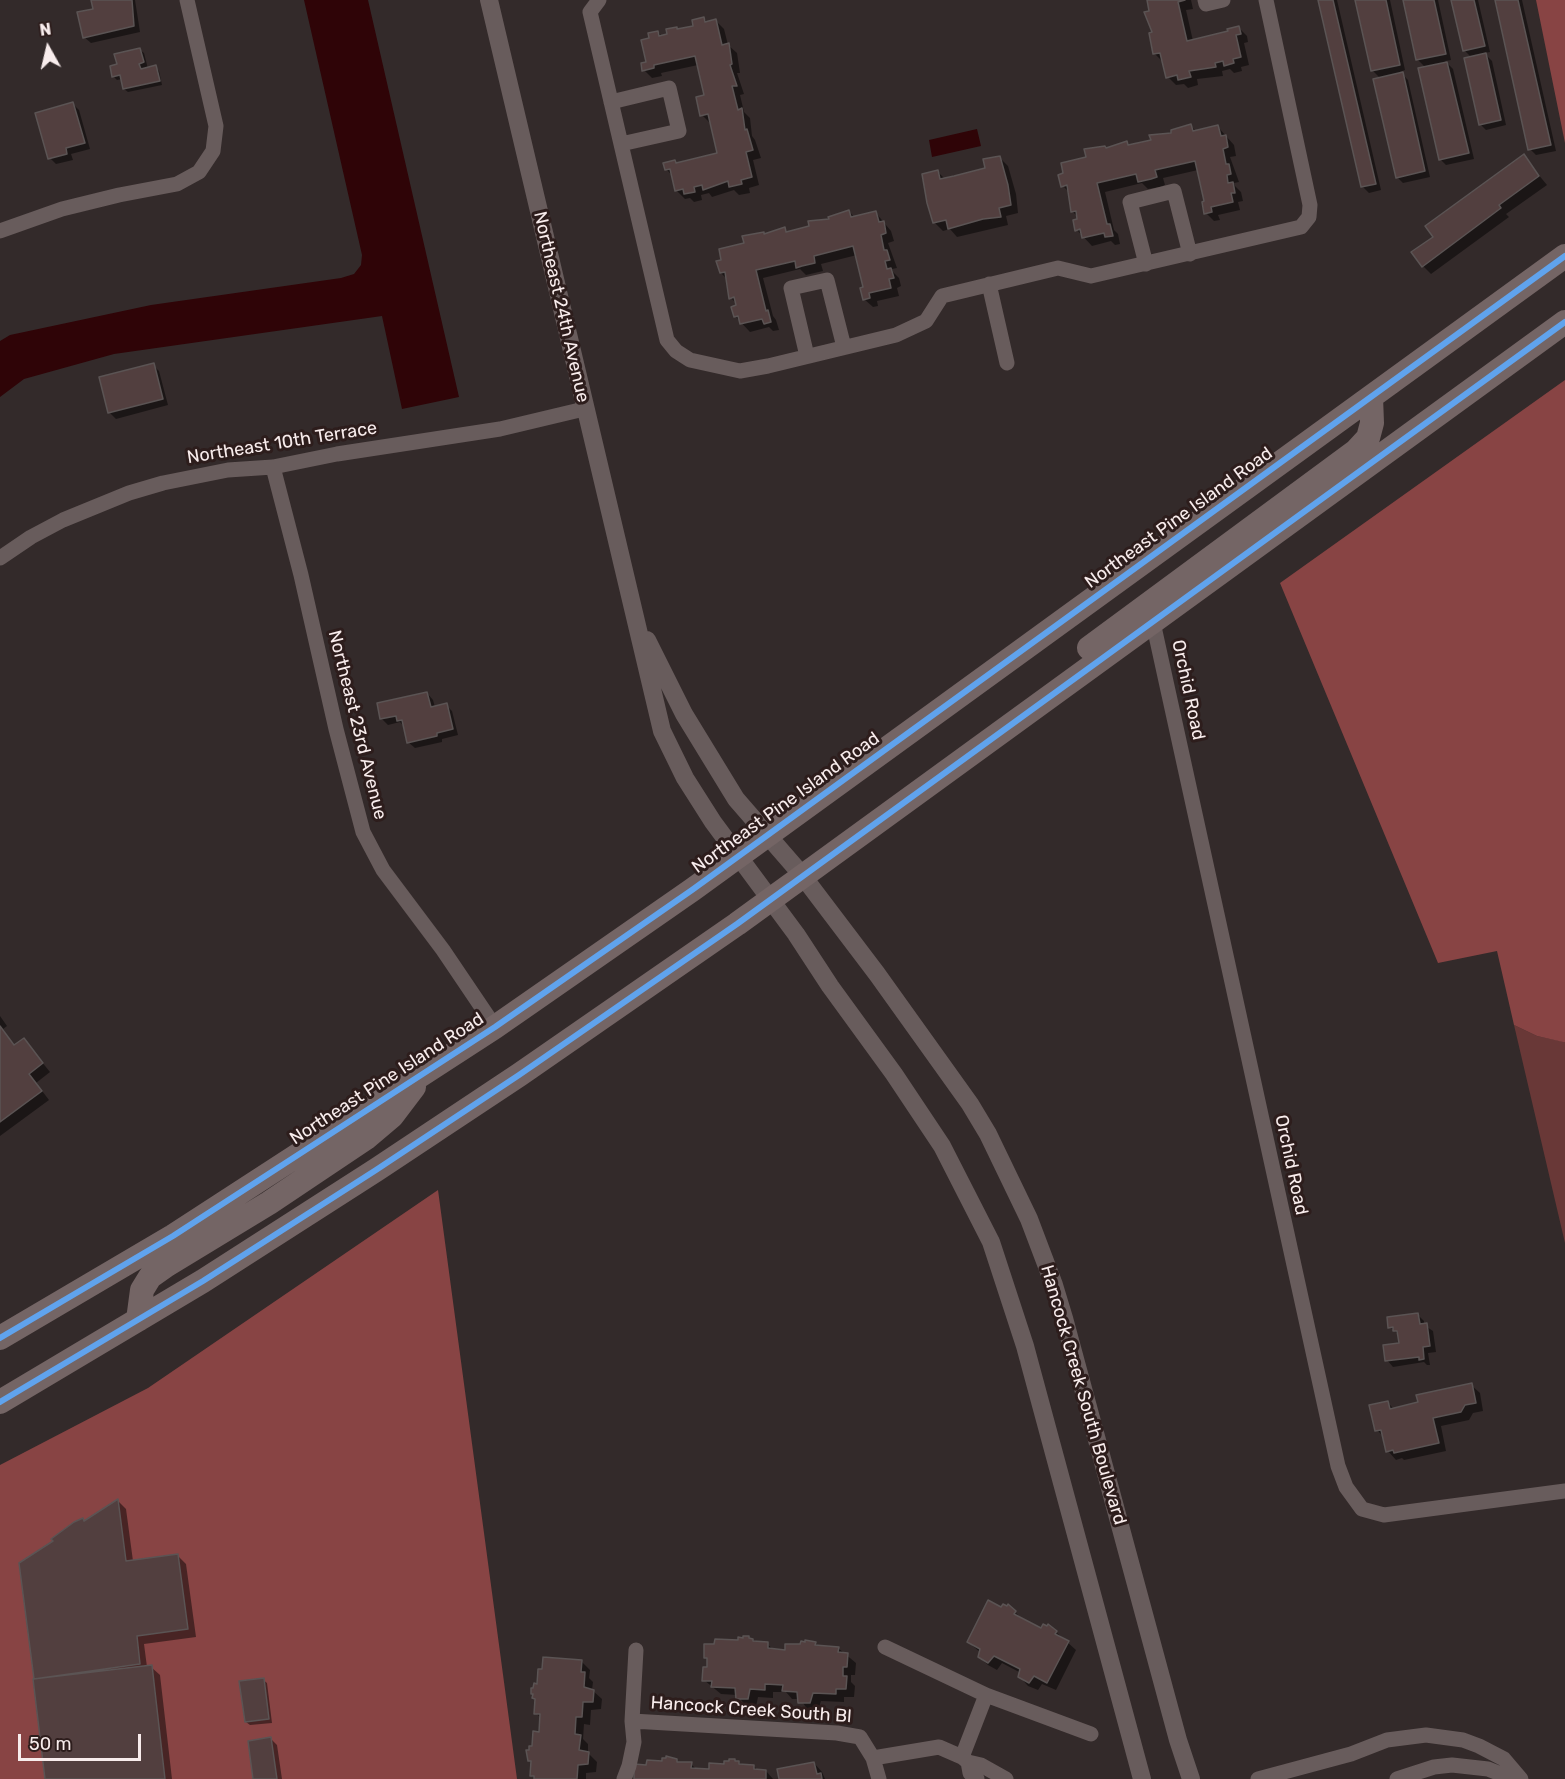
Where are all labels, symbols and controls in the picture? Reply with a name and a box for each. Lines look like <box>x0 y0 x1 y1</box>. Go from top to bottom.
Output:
north arrow <box>18 18 78 78</box>
text: N <box>38 19 52 40</box>
street label: Northeast 24th Avenue <box>529 209 593 405</box>
street label: Northeast 10th Terrace <box>185 417 379 469</box>
street label: Northeast Pine Island Road <box>1081 443 1277 593</box>
street label: Northeast 23rd Avenue <box>323 628 391 822</box>
street label: Orchid Road <box>1167 638 1209 742</box>
street label: Northeast Pine Island Road <box>688 728 884 878</box>
street label: Northeast Pine Island Road <box>286 1008 488 1150</box>
street label: Orchid Road <box>1270 1113 1312 1217</box>
street label: Hancock Creek South Boulevard <box>1036 1263 1130 1527</box>
street label: Hancock Creek South Bl <box>650 1692 852 1728</box>
scale bar <box>21 1722 144 1760</box>
text: 50 m <box>29 1733 72 1755</box>

